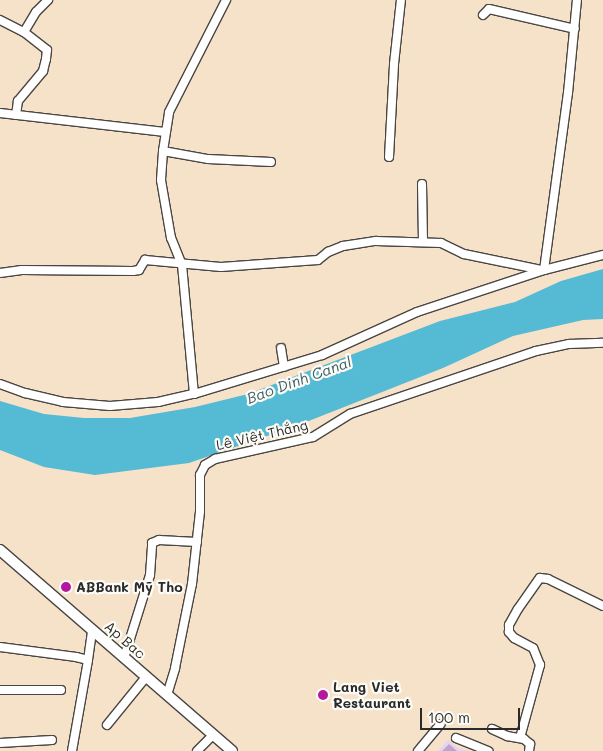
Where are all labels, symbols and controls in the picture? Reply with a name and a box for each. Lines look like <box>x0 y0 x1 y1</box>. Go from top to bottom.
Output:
water label: Bao Dinh Canal <box>244 353 354 407</box>
street label: Lê Việt Thắng <box>215 416 309 454</box>
place label: ABBank Mỹ Tho <box>76 579 183 595</box>
marker: ABBank Mỹ Tho <box>60 581 72 593</box>
street label: Ap Bac <box>101 618 149 662</box>
place label: Lang Viet Restaurant <box>333 679 411 712</box>
marker: Lang Viet Restaurant <box>317 689 329 701</box>
scale bar <box>423 698 523 730</box>
text: 100 m <box>428 707 470 727</box>

